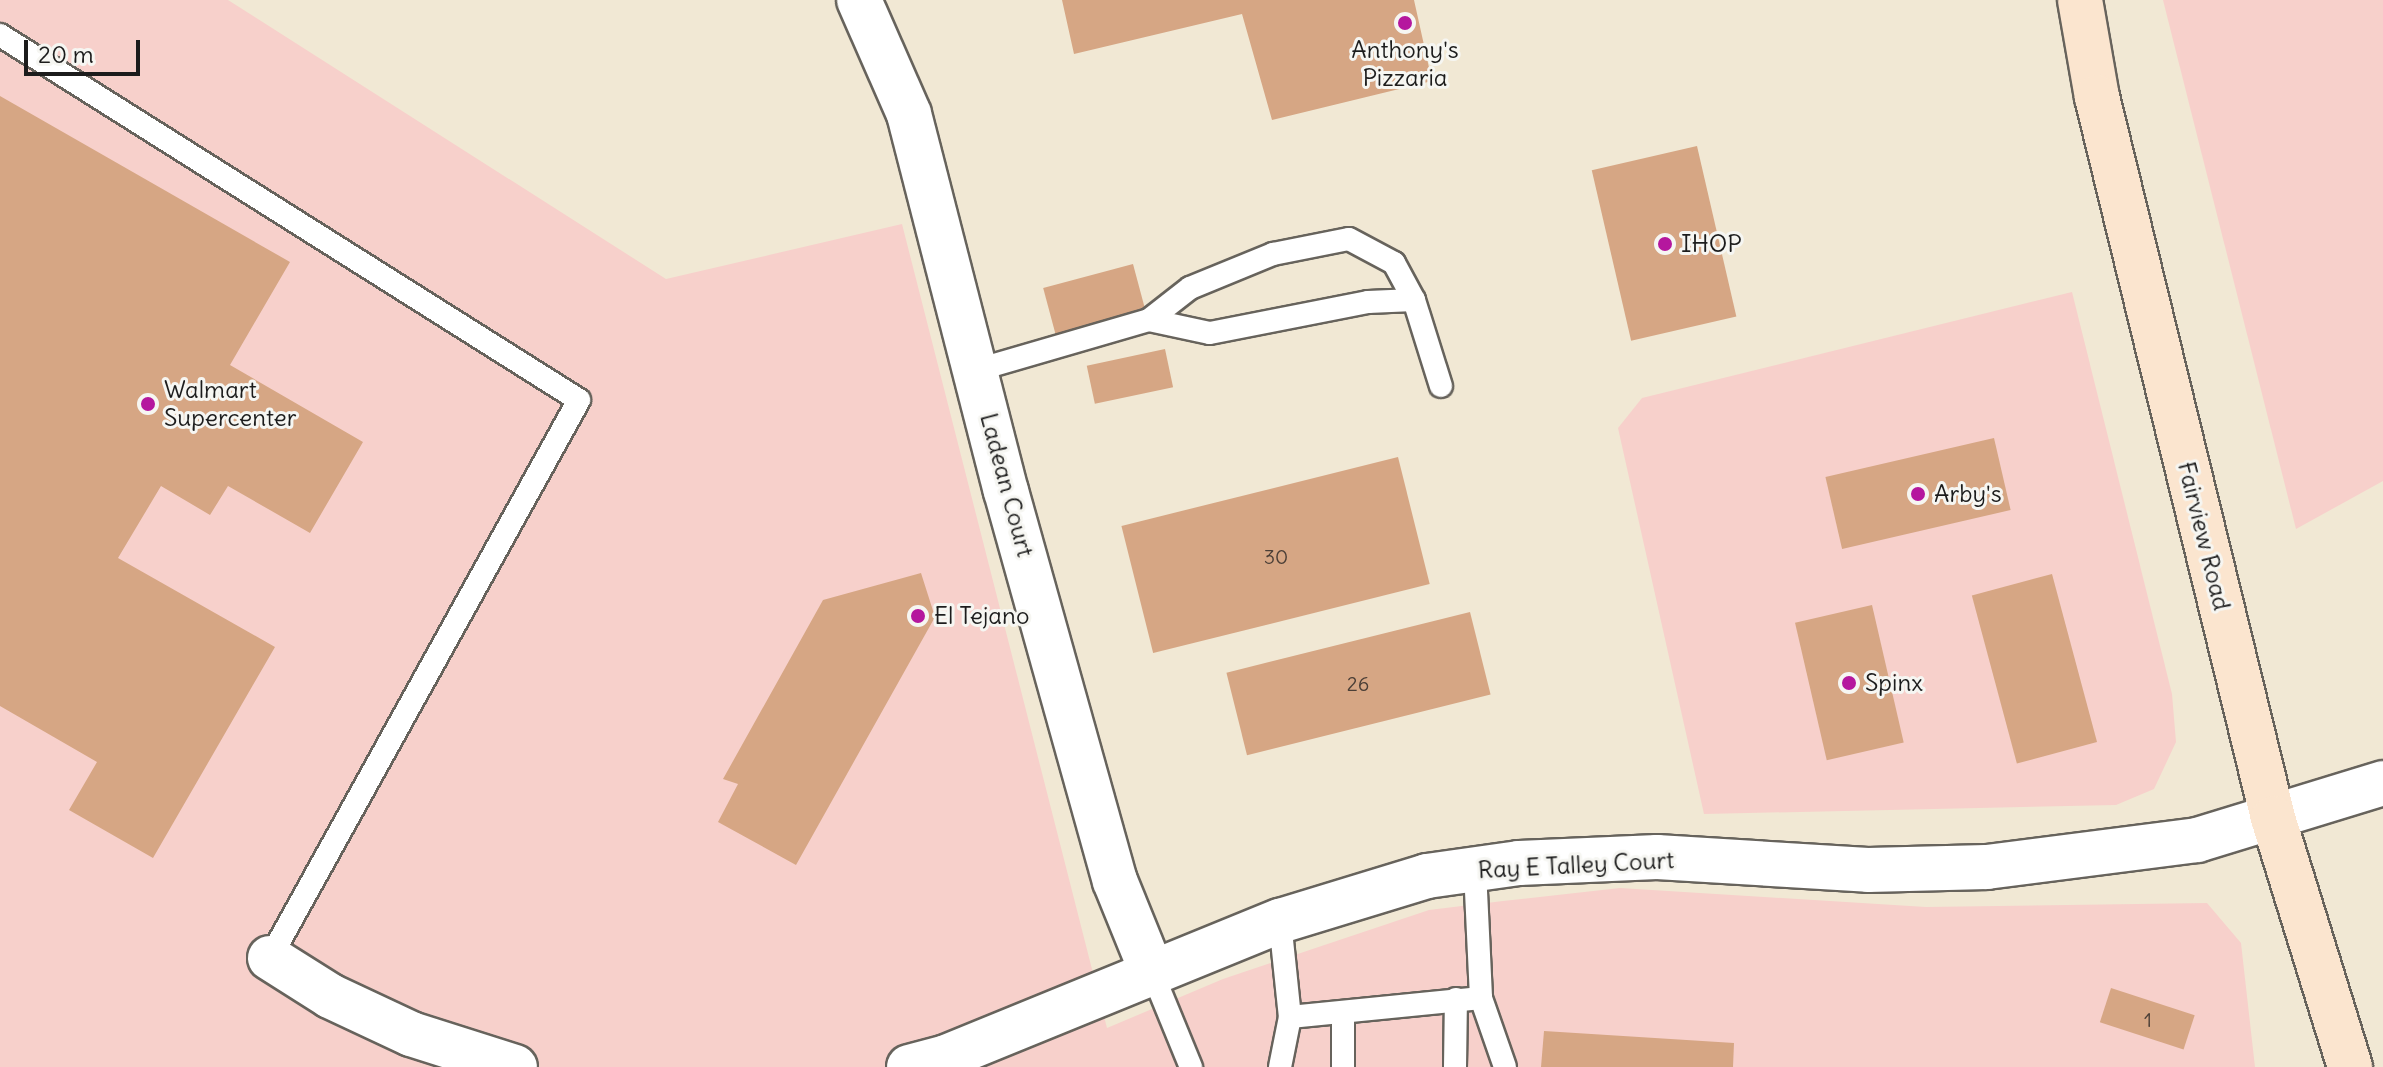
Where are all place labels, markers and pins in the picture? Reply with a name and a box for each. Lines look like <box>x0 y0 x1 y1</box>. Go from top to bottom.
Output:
marker: Anthony's Pizzaria <box>1396 14 1414 32</box>
place label: Anthony's Pizzaria <box>1351 36 1459 92</box>
place label: IHOP <box>1681 230 1742 258</box>
marker: IHOP <box>1656 235 1674 253</box>
place label: Walmart Supercenter <box>164 376 297 432</box>
marker: Walmart Supercenter <box>139 395 157 413</box>
place label: Arby's <box>1934 480 2002 508</box>
marker: Arby's <box>1909 485 1927 503</box>
place label: El Tejano <box>934 602 1029 630</box>
marker: El Tejano <box>909 607 927 625</box>
place label: Spinx <box>1865 669 1923 697</box>
marker: Spinx <box>1840 674 1858 692</box>

